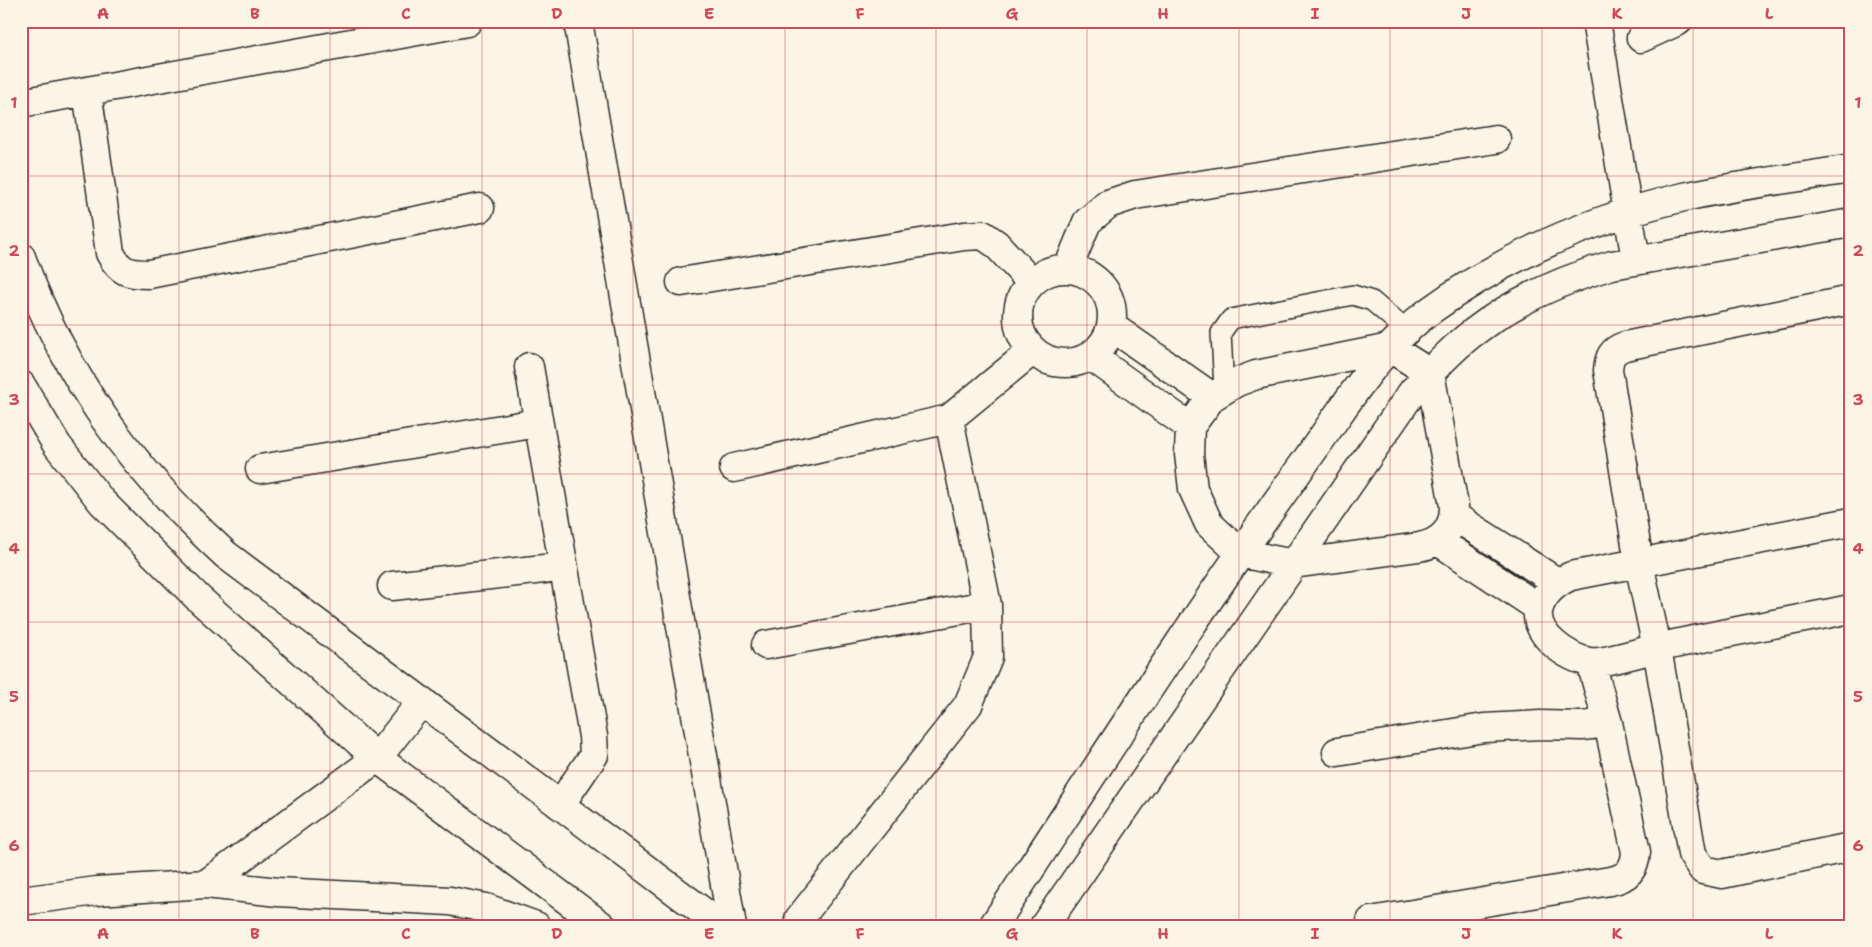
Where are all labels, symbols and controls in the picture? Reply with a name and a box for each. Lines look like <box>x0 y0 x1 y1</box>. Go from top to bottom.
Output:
text: A <box>97 3 109 24</box>
text: B <box>250 3 260 24</box>
text: C <box>401 3 411 24</box>
text: D <box>551 3 563 24</box>
text: E <box>704 3 714 24</box>
text: F <box>855 3 865 24</box>
text: G <box>1006 3 1019 24</box>
text: H <box>1157 3 1169 24</box>
text: I <box>1311 3 1320 24</box>
text: J <box>1461 3 1471 24</box>
text: K <box>1612 3 1623 24</box>
text: L <box>1765 3 1774 24</box>
text: 1 <box>10 92 18 113</box>
text: 1 <box>1854 92 1862 113</box>
text: 2 <box>8 240 20 261</box>
text: 2 <box>1852 240 1864 261</box>
text: 3 <box>8 389 20 410</box>
text: 3 <box>1852 389 1864 410</box>
text: 4 <box>8 538 20 559</box>
text: 4 <box>1852 538 1864 559</box>
text: 5 <box>9 686 19 707</box>
text: 5 <box>1853 686 1863 707</box>
text: 6 <box>8 835 20 856</box>
text: 6 <box>1852 835 1864 856</box>
text: A <box>97 923 109 944</box>
text: B <box>250 923 260 944</box>
text: C <box>401 923 411 944</box>
text: D <box>551 923 563 944</box>
text: E <box>704 923 714 944</box>
text: F <box>855 923 865 944</box>
text: G <box>1006 923 1019 944</box>
text: H <box>1157 923 1169 944</box>
text: I <box>1311 923 1320 944</box>
text: J <box>1461 923 1471 944</box>
text: K <box>1612 923 1623 944</box>
text: L <box>1765 923 1774 944</box>

